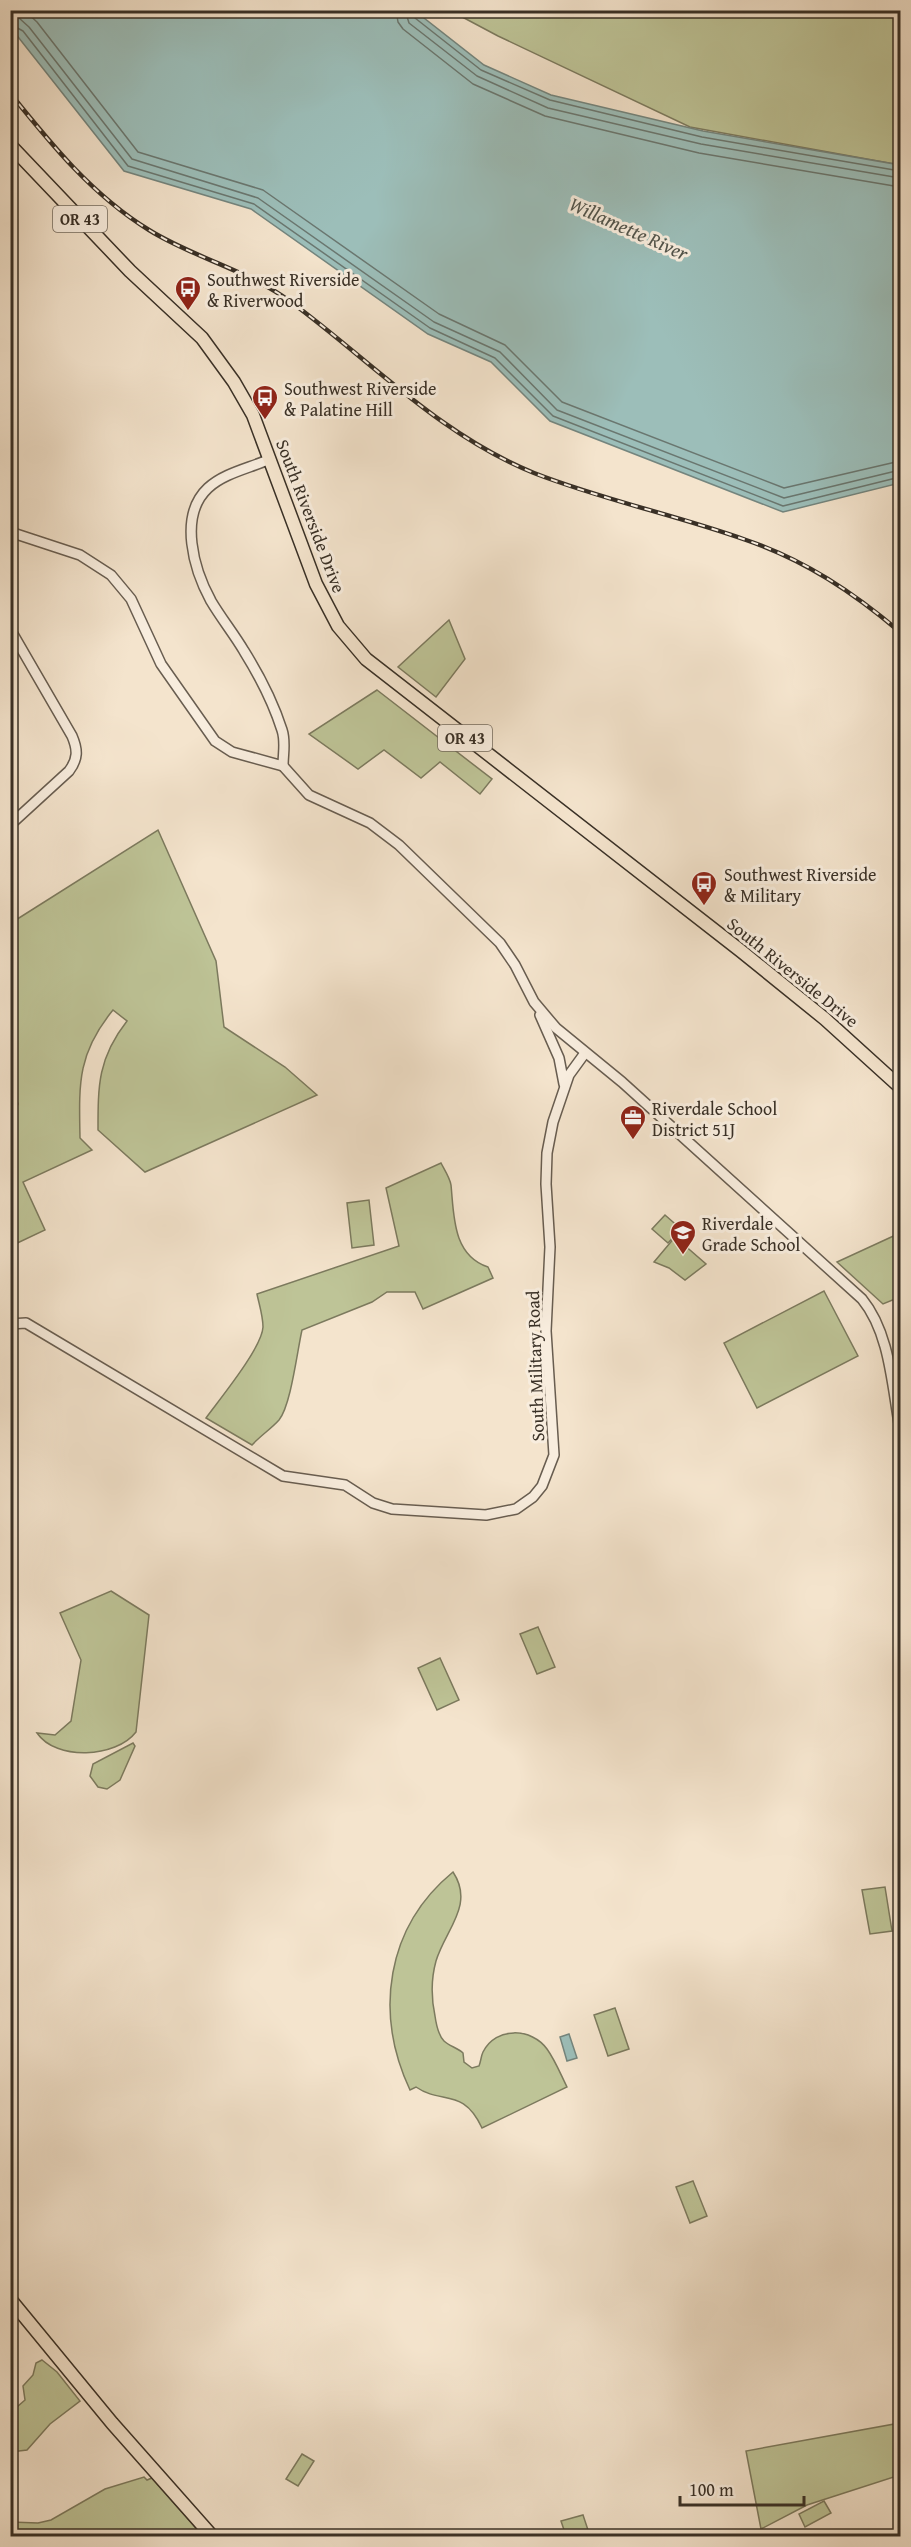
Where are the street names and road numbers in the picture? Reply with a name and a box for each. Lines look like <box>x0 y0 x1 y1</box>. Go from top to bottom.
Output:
road number: OR 43 <box>53 206 107 232</box>
street label: South Riverside Drive <box>269 435 353 597</box>
road number: OR 43 <box>438 725 492 751</box>
street label: South Riverside Drive <box>721 910 865 1034</box>
street label: South Military Road <box>519 1290 551 1442</box>

